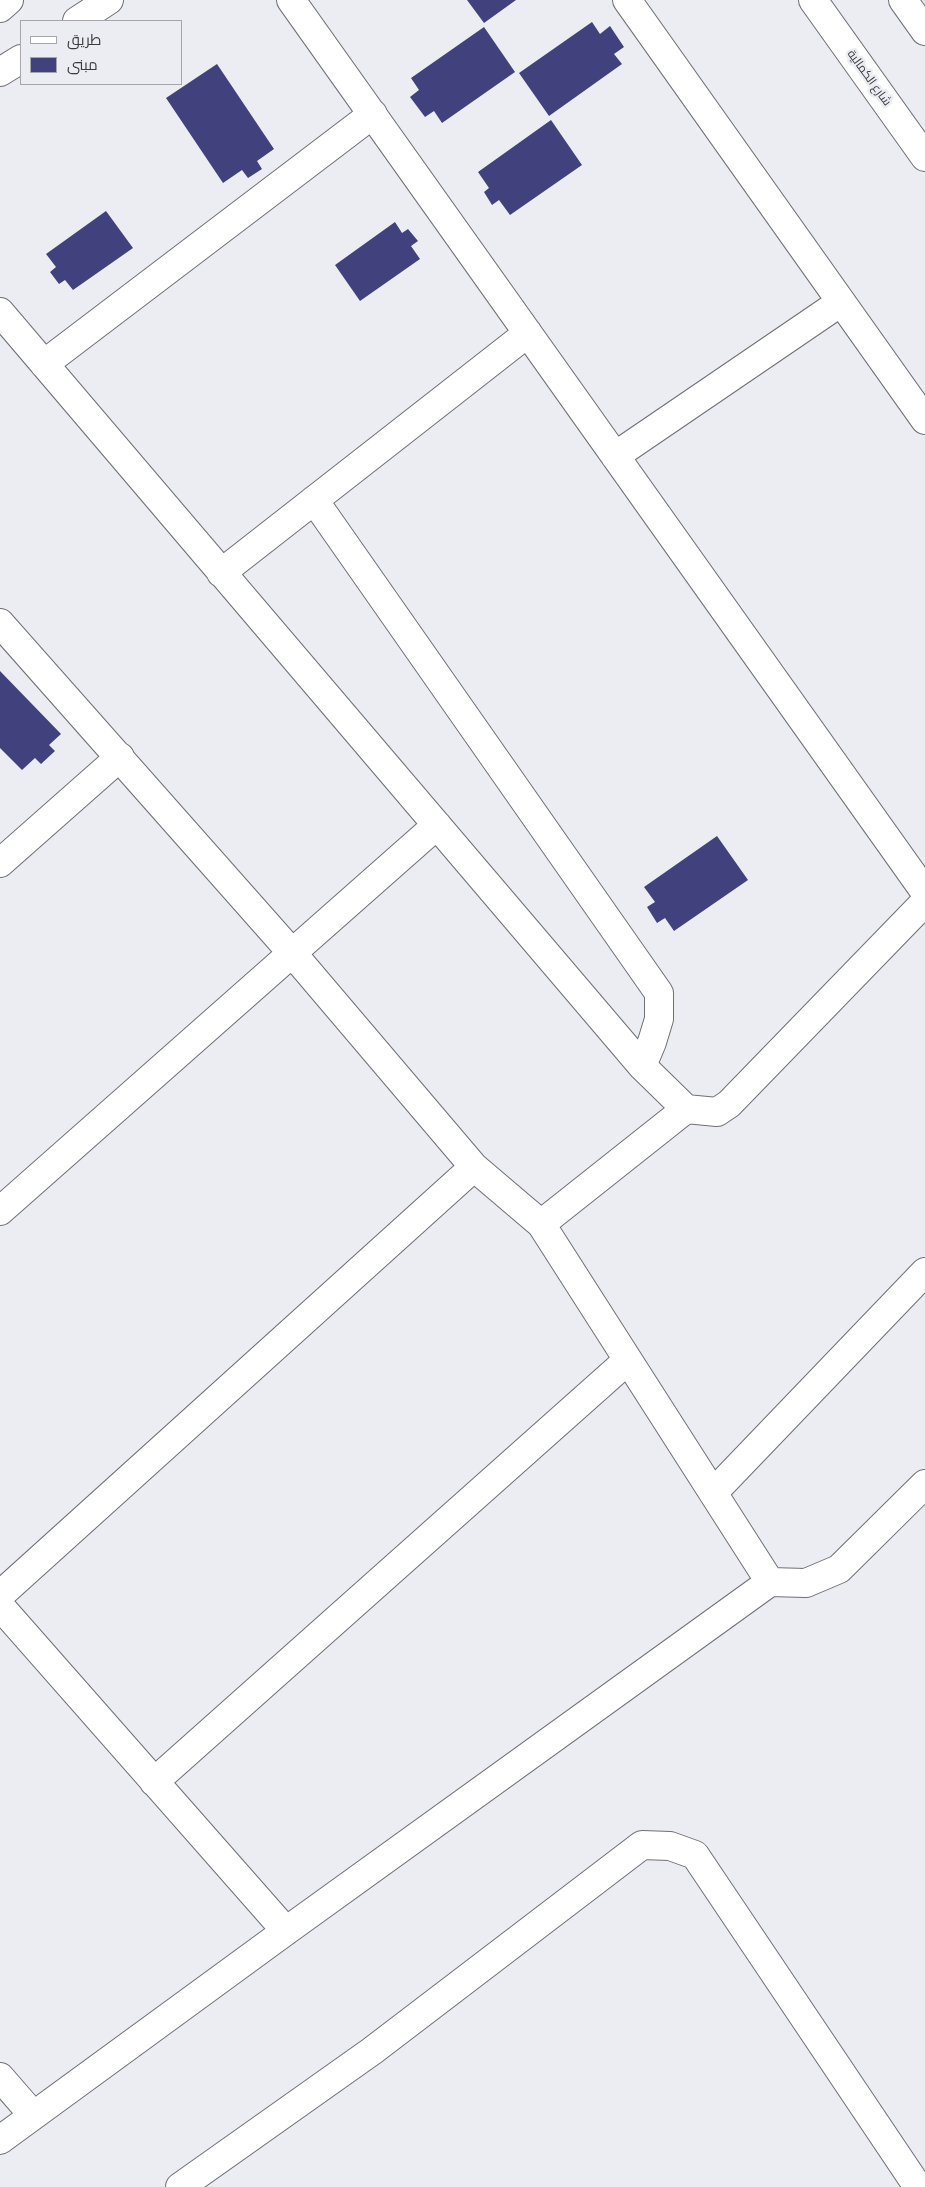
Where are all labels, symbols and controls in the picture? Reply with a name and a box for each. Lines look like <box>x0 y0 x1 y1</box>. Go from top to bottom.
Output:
legend <box>20 20 182 85</box>
text: طريق <box>67 29 101 50</box>
street label: شارع الكمالية <box>844 47 894 109</box>
text: مبنى <box>67 54 98 75</box>

